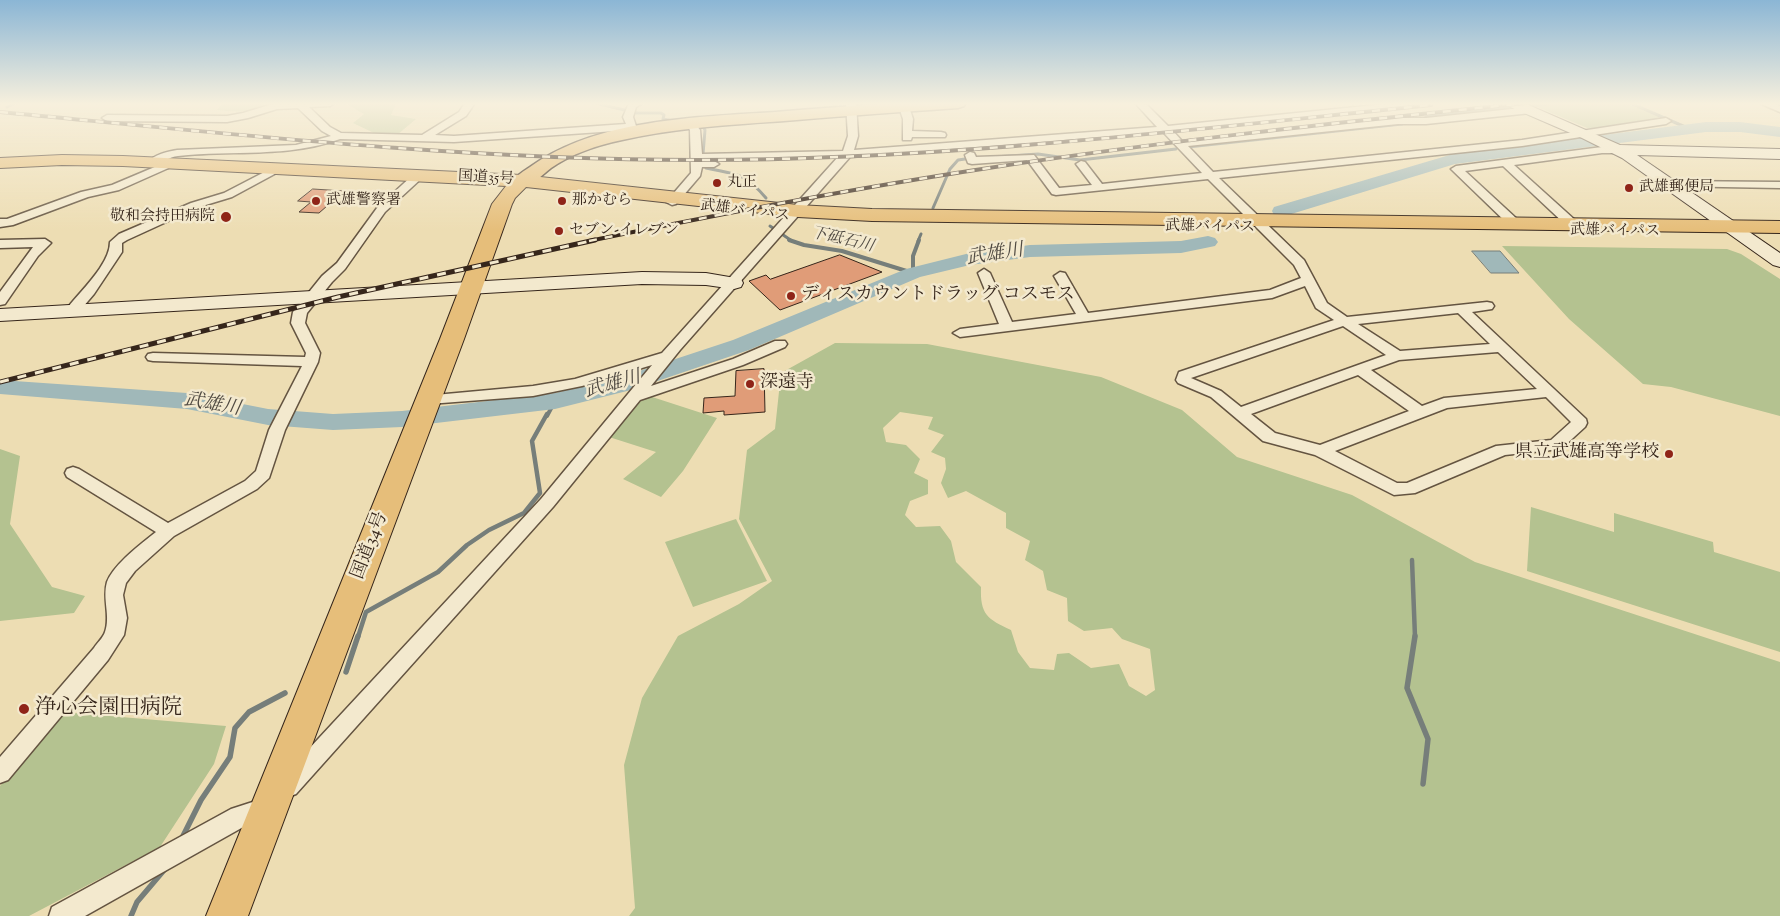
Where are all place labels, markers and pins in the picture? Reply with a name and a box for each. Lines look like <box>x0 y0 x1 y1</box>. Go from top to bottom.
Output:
place label: 丸正 <box>727 174 757 192</box>
marker: 丸正 <box>711 177 723 189</box>
place label: 武雄郵便局 <box>1639 179 1714 197</box>
marker: 武雄郵便局 <box>1623 182 1635 194</box>
place label: 武雄警察署 <box>326 192 401 210</box>
place label: 那かむら <box>572 192 632 210</box>
marker: 武雄警察署 <box>310 195 322 207</box>
marker: 那かむら <box>556 195 568 207</box>
place label: 敬和会持田病院 <box>110 208 215 226</box>
marker: 敬和会持田病院 <box>219 210 233 224</box>
place label: セブン-イレブン <box>569 222 679 240</box>
marker: セブン-イレブン <box>553 225 565 237</box>
place label: ディスカウントドラッグ コスモス <box>801 285 1075 307</box>
marker: ディスカウントドラッグ コスモス <box>785 290 797 302</box>
place label: 深遠寺 <box>760 373 814 395</box>
marker: 深遠寺 <box>744 378 756 390</box>
place label: 県立武雄高等学校 <box>1515 443 1659 465</box>
marker: 県立武雄高等学校 <box>1663 448 1675 460</box>
place label: 浄心会園田病院 <box>35 696 182 722</box>
marker: 浄心会園田病院 <box>17 702 31 716</box>

